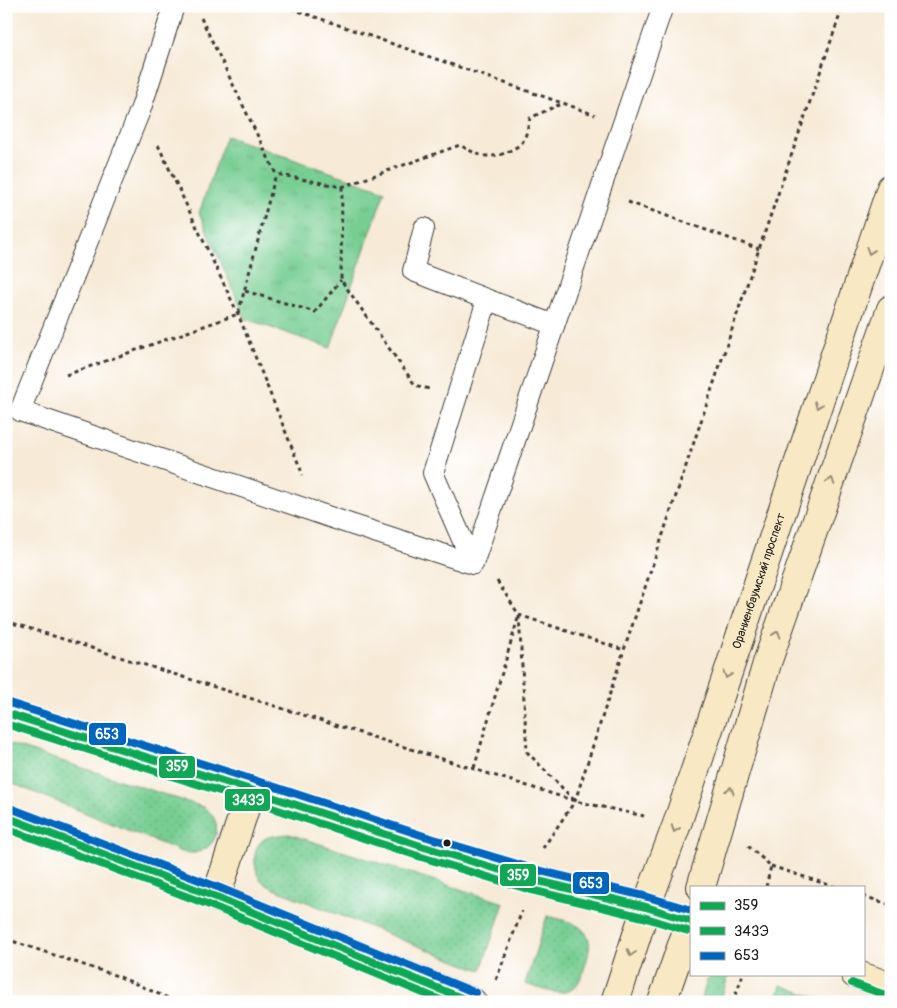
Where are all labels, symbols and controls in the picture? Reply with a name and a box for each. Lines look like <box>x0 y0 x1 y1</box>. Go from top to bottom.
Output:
one-way arrow <box>865 246 875 254</box>
one-way arrow <box>814 400 824 408</box>
one-way arrow <box>825 477 835 486</box>
street label: Ораниенбаумский проспект <box>729 511 789 651</box>
one-way arrow <box>772 631 782 639</box>
one-way arrow <box>723 670 733 678</box>
line badge: 653 <box>88 722 127 746</box>
text: 653 <box>95 726 119 743</box>
line badge: 359 <box>158 755 196 779</box>
text: 359 <box>166 758 188 775</box>
one-way arrow <box>725 786 735 794</box>
line badge: 343Э <box>224 788 271 812</box>
text: 343Э <box>232 792 265 809</box>
one-way arrow <box>671 824 681 832</box>
unlabelled marker <box>442 838 452 848</box>
line badge: 359 <box>499 863 537 887</box>
text: 359 <box>507 867 529 884</box>
line badge: 653 <box>572 871 610 895</box>
text: 653 <box>579 875 603 892</box>
legend <box>690 886 864 976</box>
text: 359 <box>734 896 758 915</box>
text: 343Э <box>734 922 768 941</box>
text: 653 <box>734 946 759 965</box>
one-way arrow <box>626 949 636 957</box>

